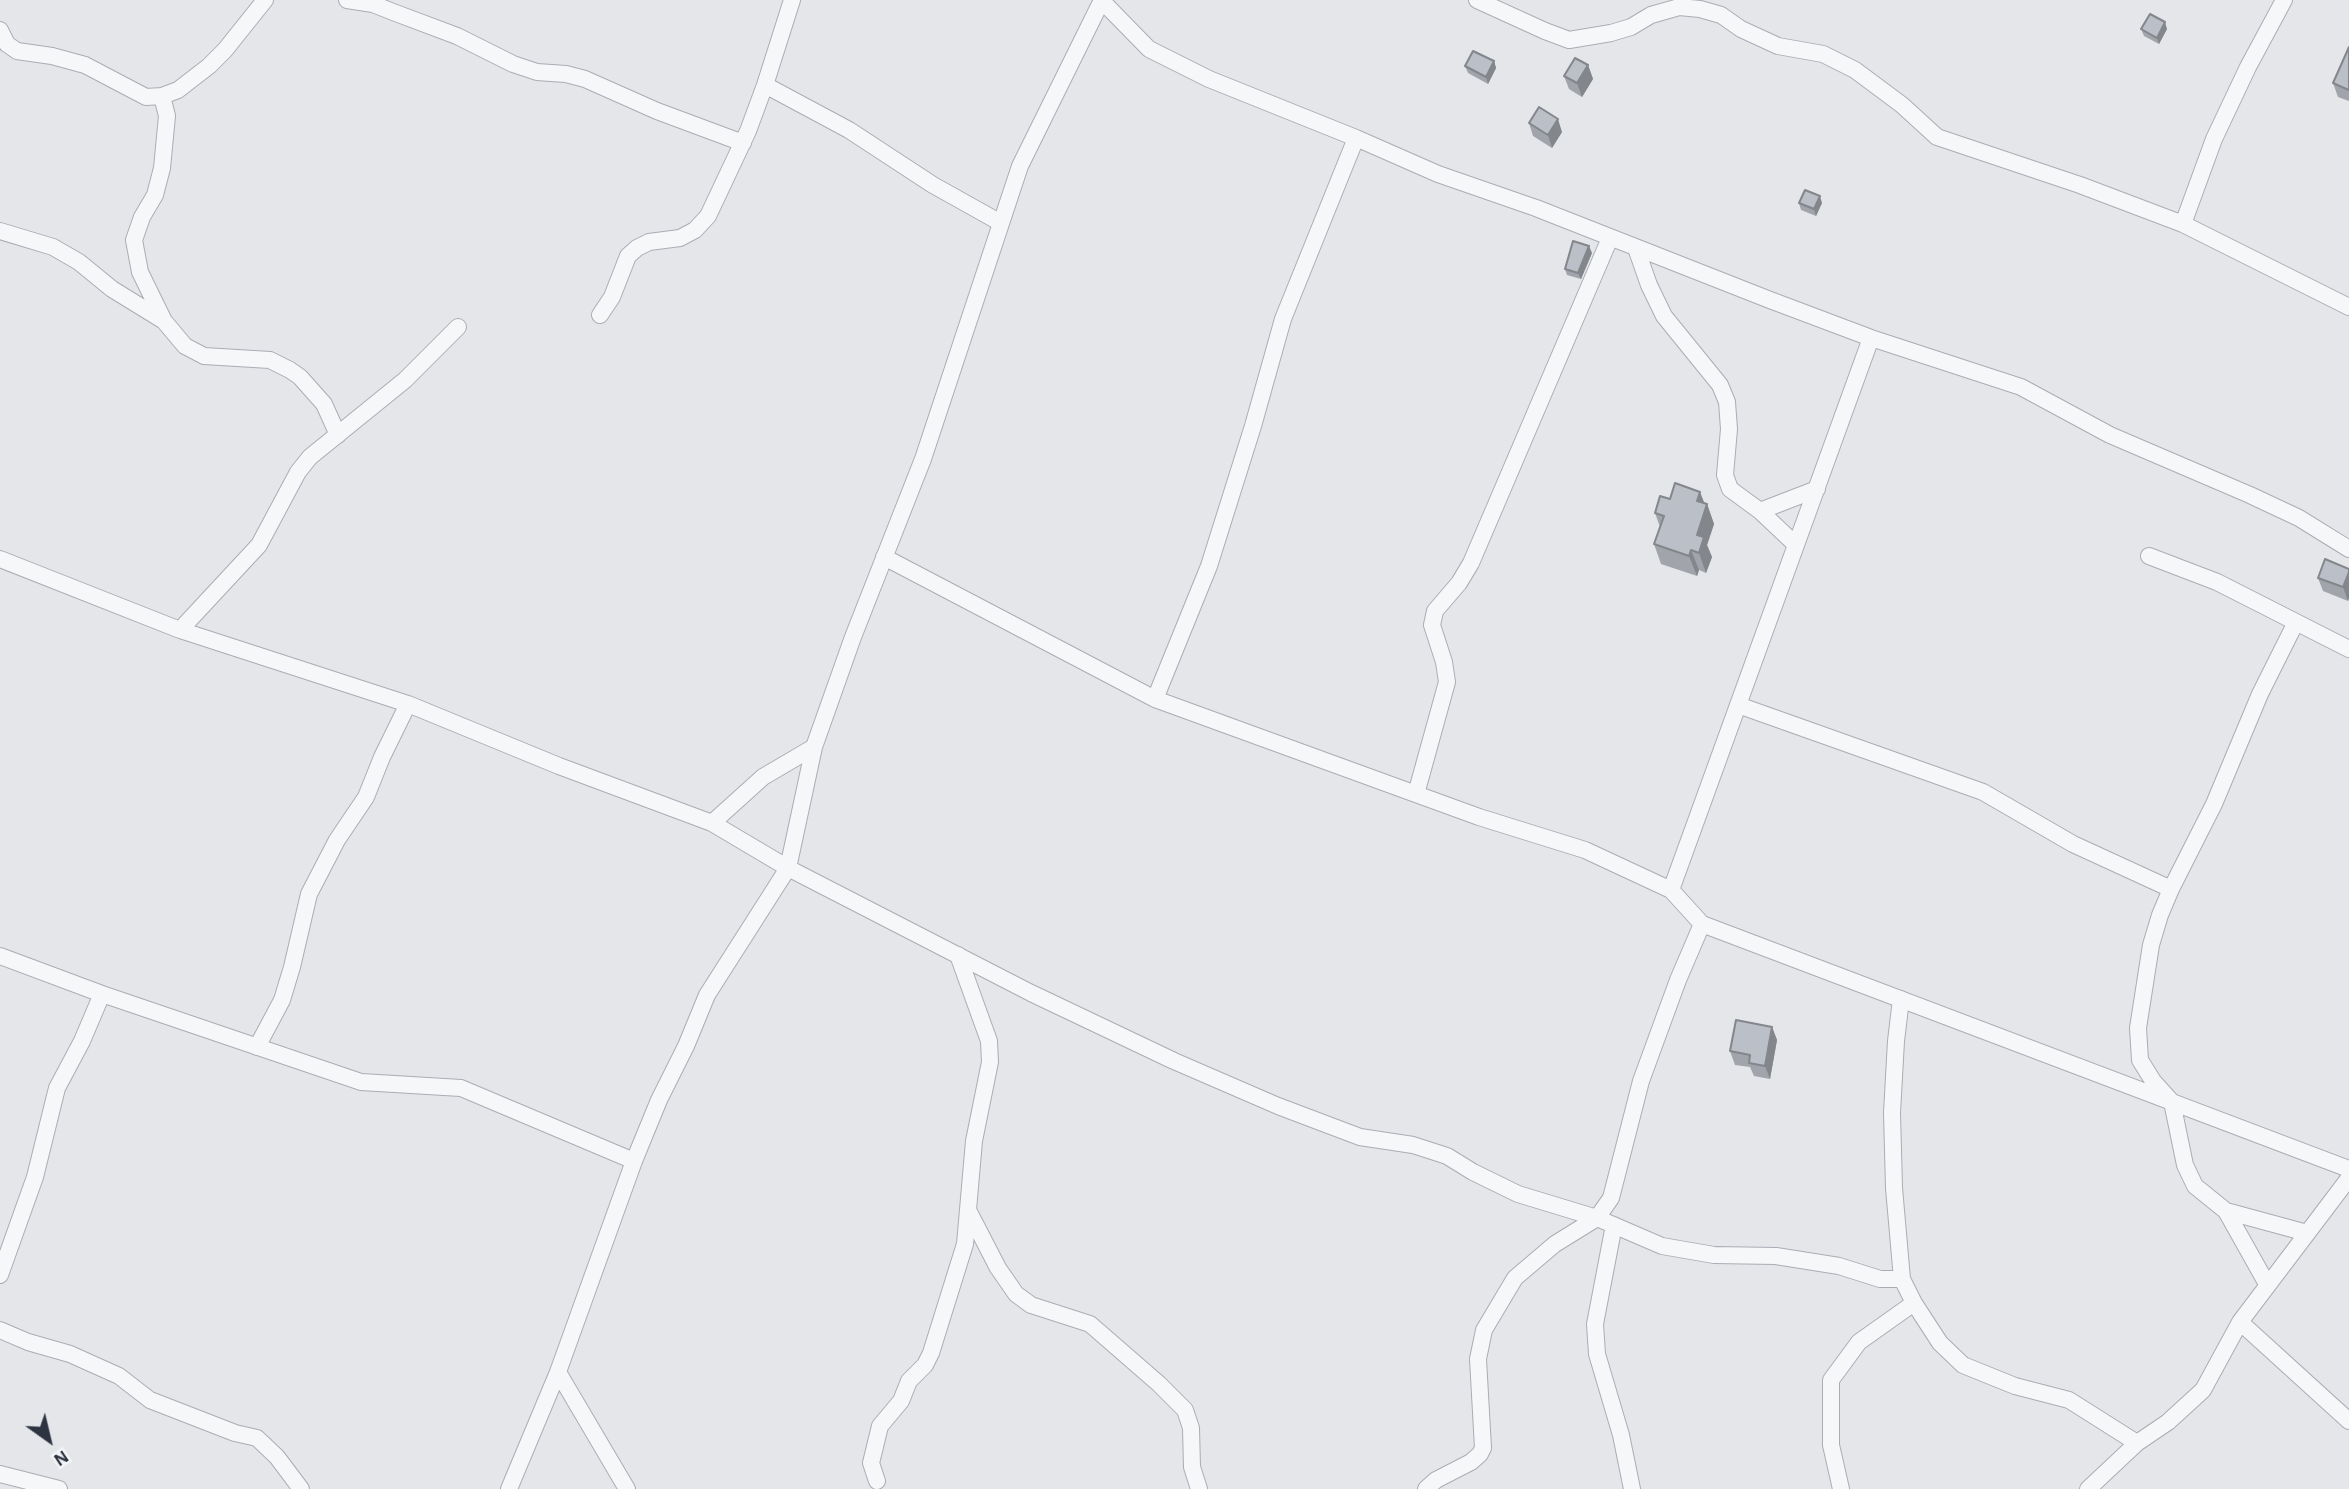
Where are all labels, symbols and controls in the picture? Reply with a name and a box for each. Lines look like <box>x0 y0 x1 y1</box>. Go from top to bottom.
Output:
north arrow <box>14 1405 84 1475</box>
text: N <box>50 1446 72 1469</box>

